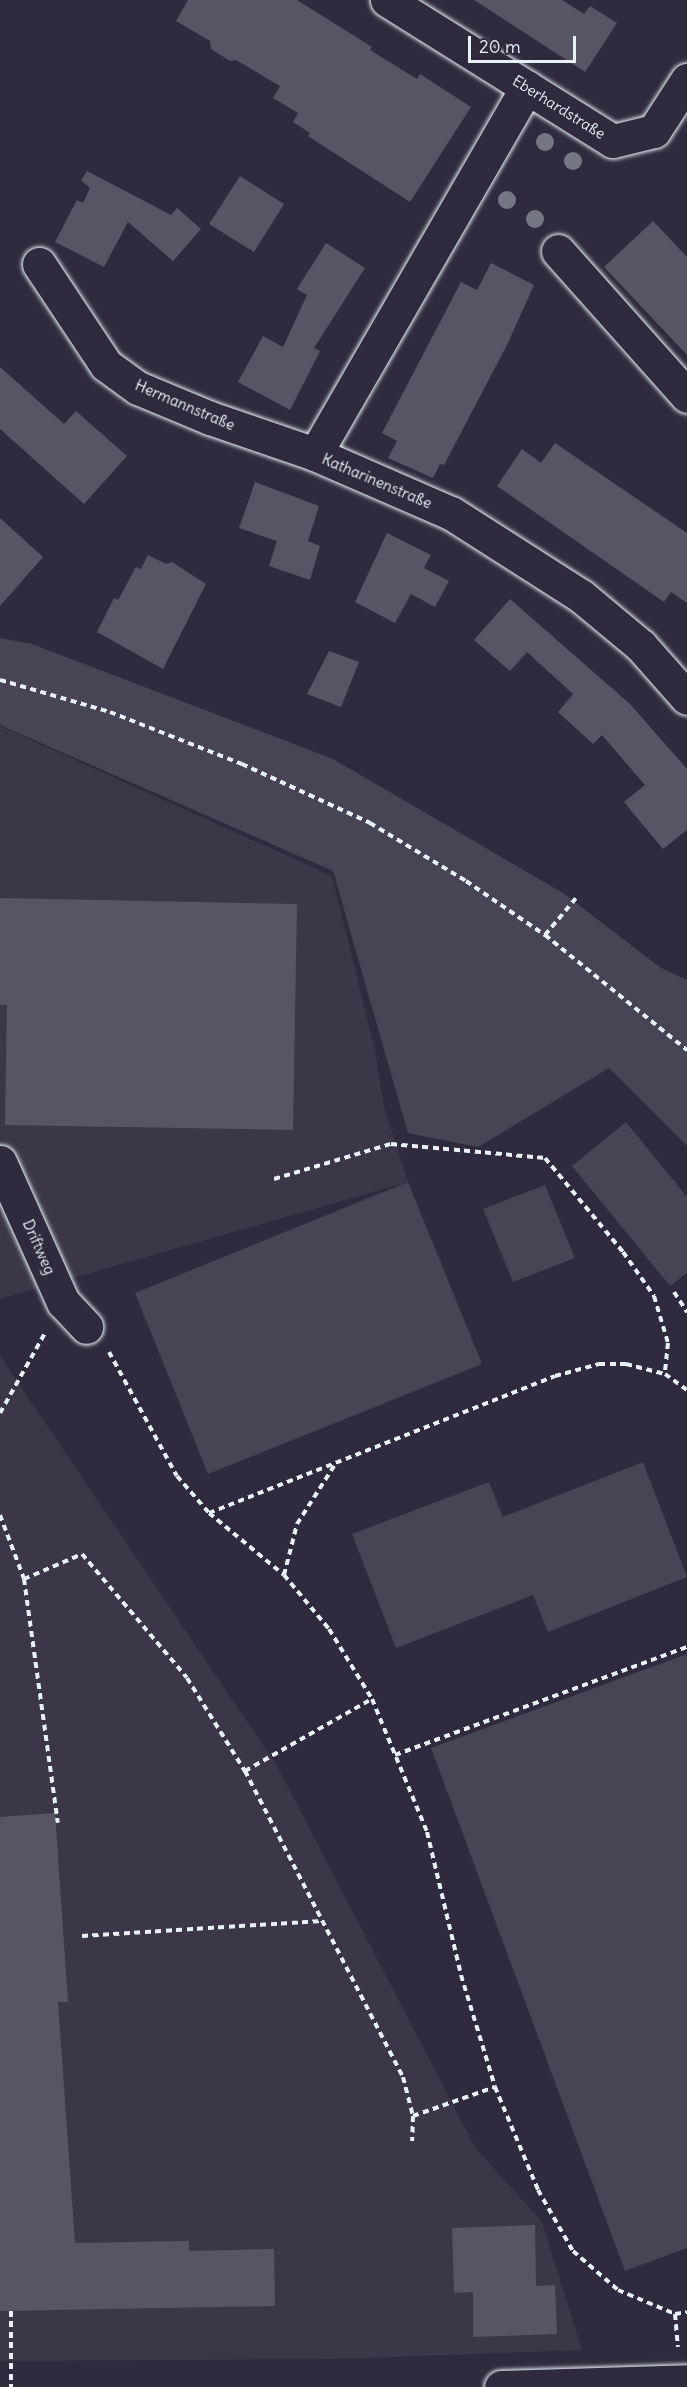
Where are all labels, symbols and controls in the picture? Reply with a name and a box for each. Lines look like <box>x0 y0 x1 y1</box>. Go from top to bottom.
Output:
scale bar <box>471 24 579 62</box>
text: 20 m <box>479 35 521 58</box>
street label: Eberhardstraße <box>509 71 609 143</box>
street label: Hermannstraße <box>132 376 238 434</box>
street label: Katharinenstraße <box>319 450 435 512</box>
street label: Driftweg <box>19 1217 59 1277</box>

